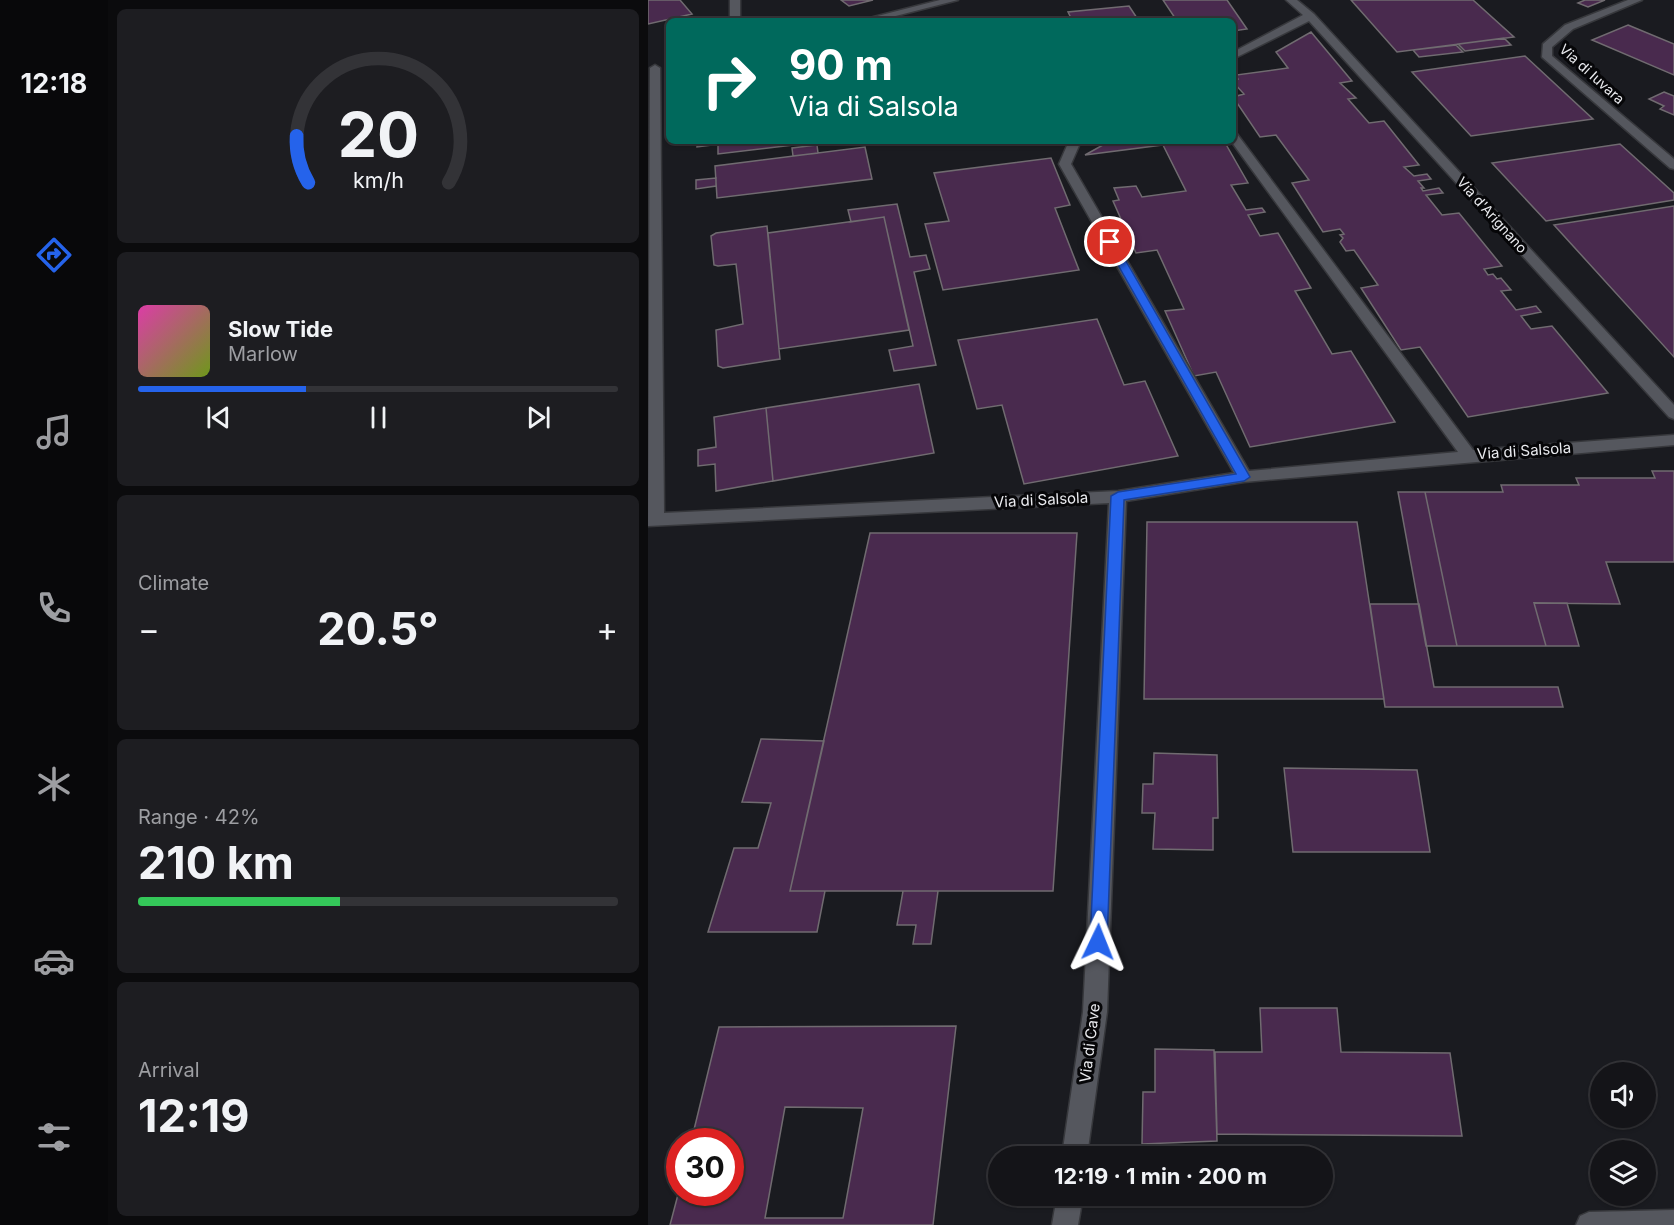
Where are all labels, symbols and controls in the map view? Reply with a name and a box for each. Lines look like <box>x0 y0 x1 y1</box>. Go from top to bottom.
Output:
text: 90 m <box>789 39 893 90</box>
street label: Via di Iuvara <box>1556 40 1628 107</box>
icon: right <box>690 42 768 120</box>
text: 12:18 <box>21 67 87 100</box>
text: Via di Salsola <box>789 90 959 123</box>
text: 20 <box>337 97 419 172</box>
text: km/h <box>353 167 403 193</box>
street label: Via d'Arignano <box>1454 173 1531 256</box>
pin <box>1084 216 1135 267</box>
icon: arrive <box>1093 225 1126 258</box>
icon: directions <box>33 234 75 276</box>
text: Slow Tide <box>228 316 333 342</box>
text: Marlow <box>228 342 298 366</box>
icon: previous <box>202 401 235 434</box>
icon: pause <box>362 401 395 434</box>
icon: next <box>522 401 555 434</box>
icon: music <box>33 411 75 453</box>
street label: Via di Salsola <box>1476 438 1572 463</box>
street label: Via di Salsola <box>993 488 1089 511</box>
text: Climate <box>138 571 209 595</box>
icon: phone <box>33 587 75 629</box>
text: 20.5° <box>317 601 439 656</box>
text: − <box>138 609 160 649</box>
text: + <box>596 609 618 649</box>
icon: climate <box>33 763 75 805</box>
text: Range · 42% <box>138 805 260 829</box>
text: 210 km <box>138 835 294 890</box>
position arrow <box>1066 910 1130 974</box>
icon: car <box>33 940 75 982</box>
street label: Via di Cave <box>1075 1002 1104 1084</box>
text: Arrival <box>138 1058 200 1082</box>
map controls <box>1590 1062 1656 1206</box>
button: sound <box>1590 1062 1656 1128</box>
text: 12:19 <box>138 1088 249 1143</box>
icon: filters <box>33 1116 75 1158</box>
speed limit sign: 30 <box>666 1128 744 1206</box>
button: layers <box>1590 1140 1656 1206</box>
text: 12:19 · 1 min · 200 m <box>1054 1163 1267 1189</box>

